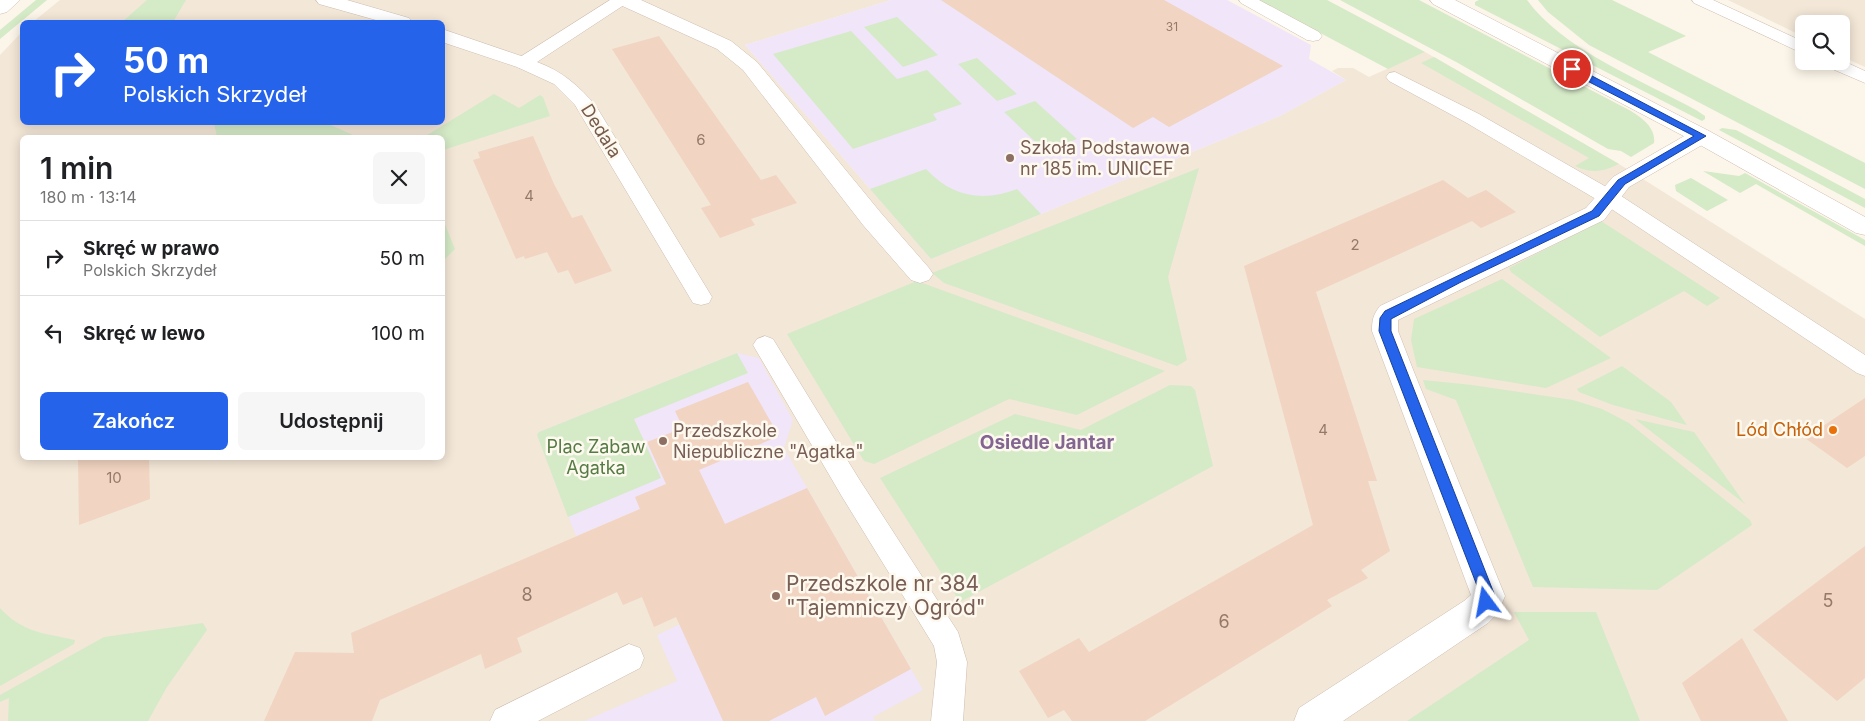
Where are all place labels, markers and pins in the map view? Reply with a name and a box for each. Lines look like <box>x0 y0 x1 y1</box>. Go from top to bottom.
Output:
pin <box>1551 48 1593 90</box>
place label: Szkoła Podstawowa nr 185 im. UNICEF <box>1020 137 1190 179</box>
marker: Szkoła Podstawowa nr 185 im. UNICEF <box>1004 152 1016 164</box>
place label: Lód Chłód <box>1736 419 1823 440</box>
place label: Przedszkole Niepubliczne "Agatka" <box>673 420 864 462</box>
marker: Lód Chłód <box>1827 424 1839 436</box>
marker: Przedszkole Niepubliczne "Agatka" <box>657 435 669 447</box>
place label: Przedszkole nr 384 "Tajemniczy Ogród" <box>786 571 986 620</box>
marker: Przedszkole nr 384 "Tajemniczy Ogród" <box>770 590 782 602</box>

